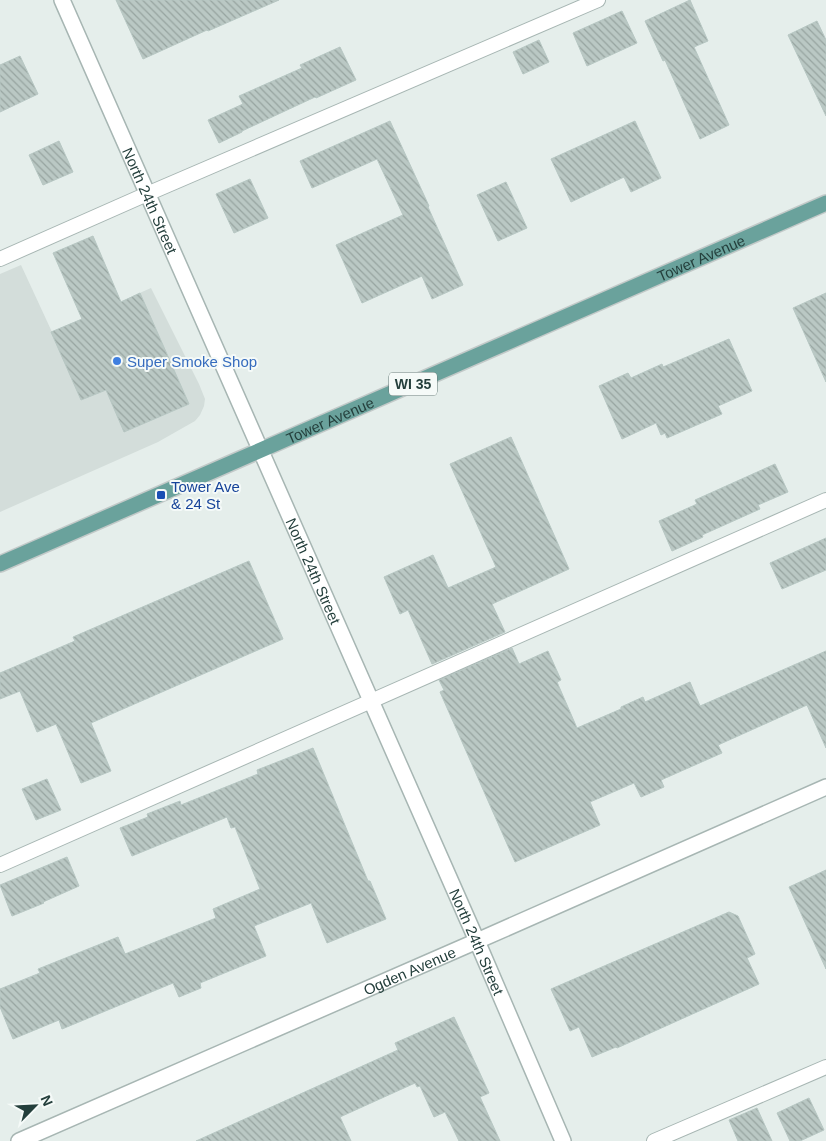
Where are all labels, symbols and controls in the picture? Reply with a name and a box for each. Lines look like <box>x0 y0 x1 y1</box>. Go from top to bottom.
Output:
street label: North 24th Street <box>120 145 182 257</box>
street label: Tower Avenue <box>655 231 747 284</box>
place label: Super Smoke Shop <box>127 353 257 370</box>
marker: Super Smoke Shop <box>111 355 123 367</box>
road number: WI 35 <box>389 372 437 396</box>
street label: Tower Avenue <box>283 393 376 446</box>
place label: Tower Ave & 24 St <box>171 478 240 512</box>
marker: Tower Ave & 24 St <box>155 489 167 501</box>
street label: North 24th Street <box>283 515 345 627</box>
street label: North 24th Street <box>446 886 508 998</box>
street label: Ogden Avenue <box>361 943 458 998</box>
north arrow <box>10 1081 60 1131</box>
text: N <box>38 1093 56 1109</box>

